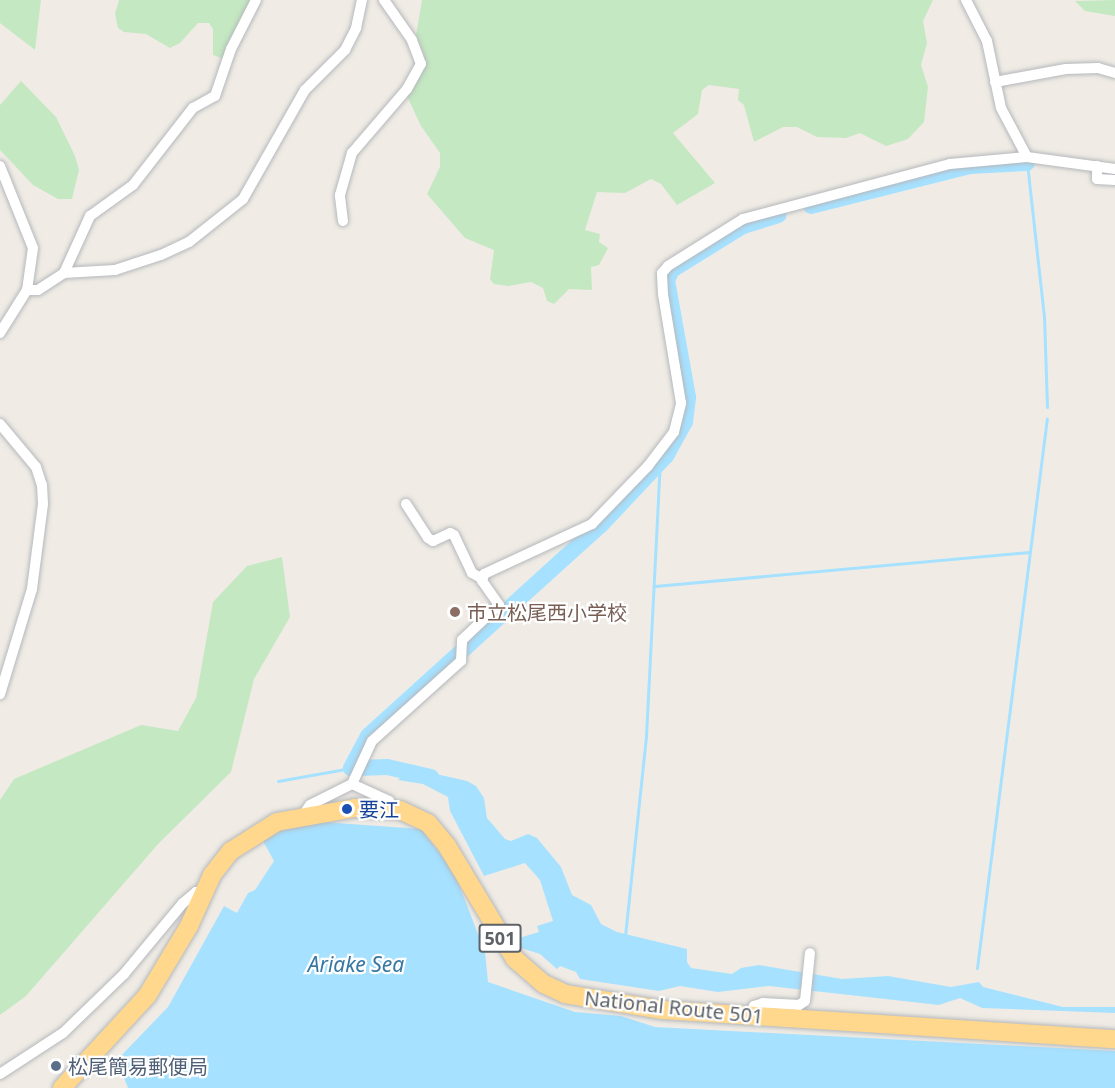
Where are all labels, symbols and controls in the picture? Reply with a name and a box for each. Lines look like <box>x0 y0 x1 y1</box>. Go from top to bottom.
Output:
place label: 市立松尾西小学校 <box>467 600 627 624</box>
marker: 市立松尾西小学校 <box>448 605 462 619</box>
place label: 要江 <box>359 797 399 821</box>
marker: 要江 <box>340 802 354 816</box>
road number: 501 <box>478 923 522 953</box>
water label: Ariake Sea <box>308 951 404 977</box>
street label: National Route 501 <box>583 986 765 1028</box>
place label: 松尾簡易郵便局 <box>68 1054 208 1078</box>
marker: 松尾簡易郵便局 <box>49 1059 63 1073</box>

